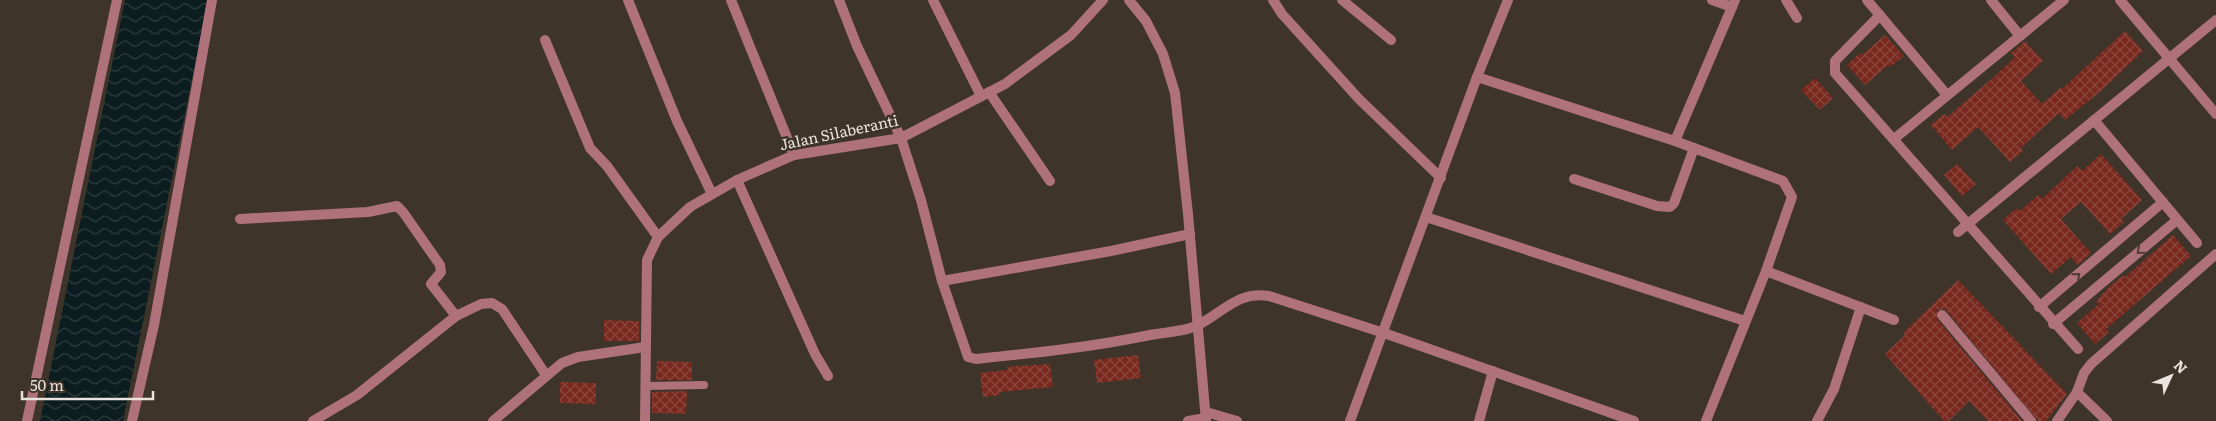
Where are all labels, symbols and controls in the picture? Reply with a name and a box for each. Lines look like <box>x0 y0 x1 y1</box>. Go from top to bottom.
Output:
street label: Jalan Silaberanti <box>777 108 900 155</box>
one-way arrow <box>2136 245 2145 254</box>
one-way arrow <box>2071 272 2080 281</box>
north arrow <box>2146 351 2196 401</box>
text: N <box>2170 355 2193 378</box>
scale bar <box>22 368 154 400</box>
text: 50 m <box>30 373 64 396</box>

